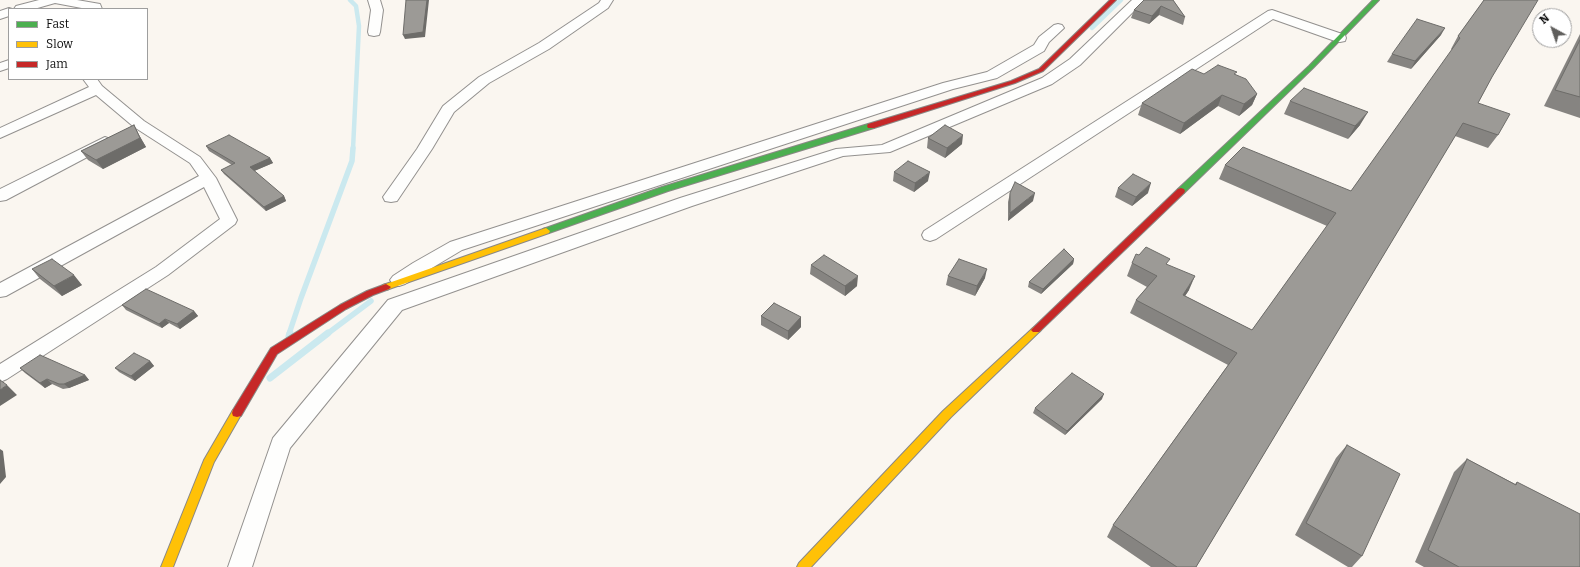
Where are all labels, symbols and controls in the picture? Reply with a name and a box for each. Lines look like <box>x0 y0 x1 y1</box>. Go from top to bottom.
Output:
legend <box>8 8 148 80</box>
north arrow <box>1532 8 1572 48</box>
text: N <box>1537 11 1552 27</box>
text: Fast <box>46 17 69 31</box>
text: Slow <box>46 37 73 51</box>
text: Jam <box>46 57 68 71</box>

